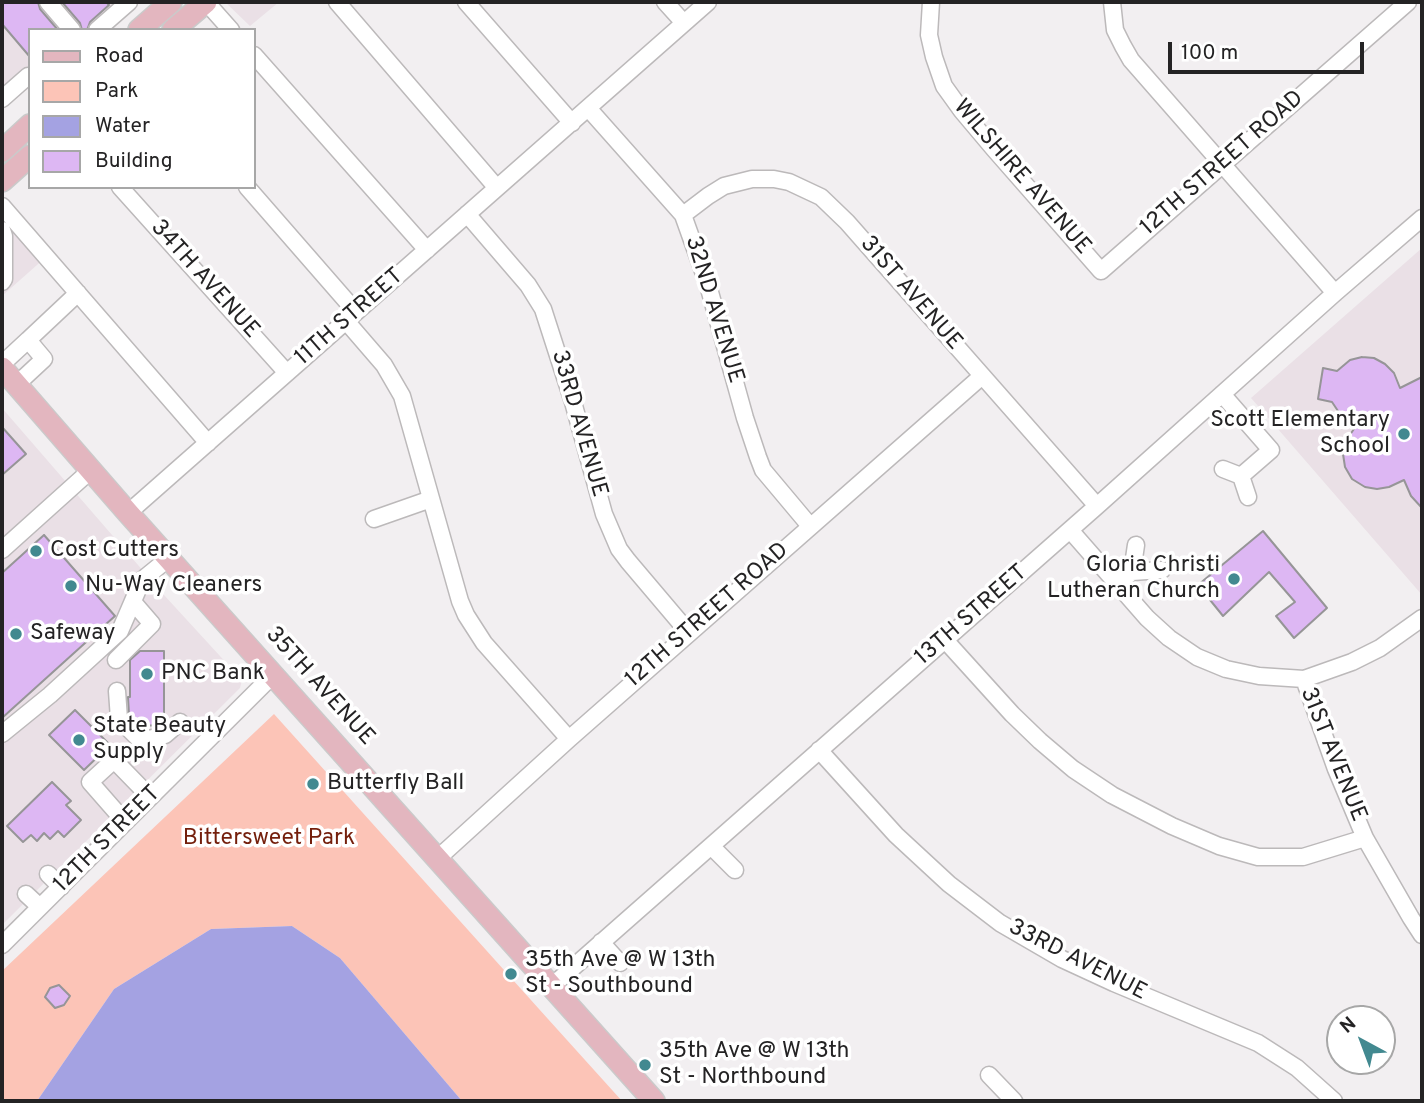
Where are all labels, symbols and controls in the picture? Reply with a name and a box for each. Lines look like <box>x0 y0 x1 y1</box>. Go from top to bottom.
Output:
legend <box>28 28 256 189</box>
scale bar <box>1172 28 1368 72</box>
text: 100 m <box>1181 40 1238 67</box>
text: Road <box>95 43 144 70</box>
text: Park <box>95 78 138 105</box>
street label: 12TH STREET ROAD <box>1136 86 1310 242</box>
street label: WILSHIRE AVENUE <box>946 95 1096 261</box>
text: Water <box>95 113 150 140</box>
text: Building <box>95 148 173 175</box>
street label: 34TH AVENUE <box>144 215 264 345</box>
street label: 31ST AVENUE <box>853 231 967 357</box>
street label: 32ND AVENUE <box>678 233 748 387</box>
street label: 11TH STREET <box>290 263 410 373</box>
street label: 33RD AVENUE <box>544 347 612 501</box>
place label: Scott Elementary School <box>1210 407 1390 461</box>
marker: Scott Elementary School <box>1396 426 1412 442</box>
place label: Cost Cutters <box>50 537 179 565</box>
street label: 12TH STREET ROAD <box>621 538 795 694</box>
marker: Cost Cutters <box>28 543 44 559</box>
place label: Gloria Christi Lutheran Church <box>1047 552 1220 606</box>
street label: 13TH STREET <box>910 560 1034 672</box>
marker: Gloria Christi Lutheran Church <box>1226 571 1242 587</box>
place label: Nu-Way Cleaners <box>85 572 262 600</box>
marker: Nu-Way Cleaners <box>63 578 79 594</box>
place label: Safeway <box>30 620 116 648</box>
street label: 35TH AVENUE <box>259 622 379 752</box>
marker: Safeway <box>8 626 24 642</box>
place label: PNC Bank <box>161 660 265 688</box>
marker: PNC Bank <box>139 666 155 682</box>
street label: 31ST AVENUE <box>1293 684 1371 826</box>
place label: State Beauty Supply <box>93 713 226 767</box>
marker: State Beauty Supply <box>71 732 87 748</box>
place label: Butterfly Ball <box>327 770 464 798</box>
marker: Butterfly Ball <box>305 776 321 792</box>
street label: 12TH STREET <box>49 781 167 899</box>
park label: Bittersweet Park <box>183 825 355 853</box>
street label: 33RD AVENUE <box>1003 914 1151 1008</box>
place label: 35th Ave @ W 13th St - Southbound <box>525 947 716 1001</box>
marker: 35th Ave @ W 13th St - Southbound <box>503 966 519 982</box>
north arrow <box>1326 1005 1396 1075</box>
text: N <box>1336 1012 1362 1039</box>
place label: 35th Ave @ W 13th St - Northbound <box>659 1038 850 1092</box>
marker: 35th Ave @ W 13th St - Northbound <box>637 1057 653 1073</box>

